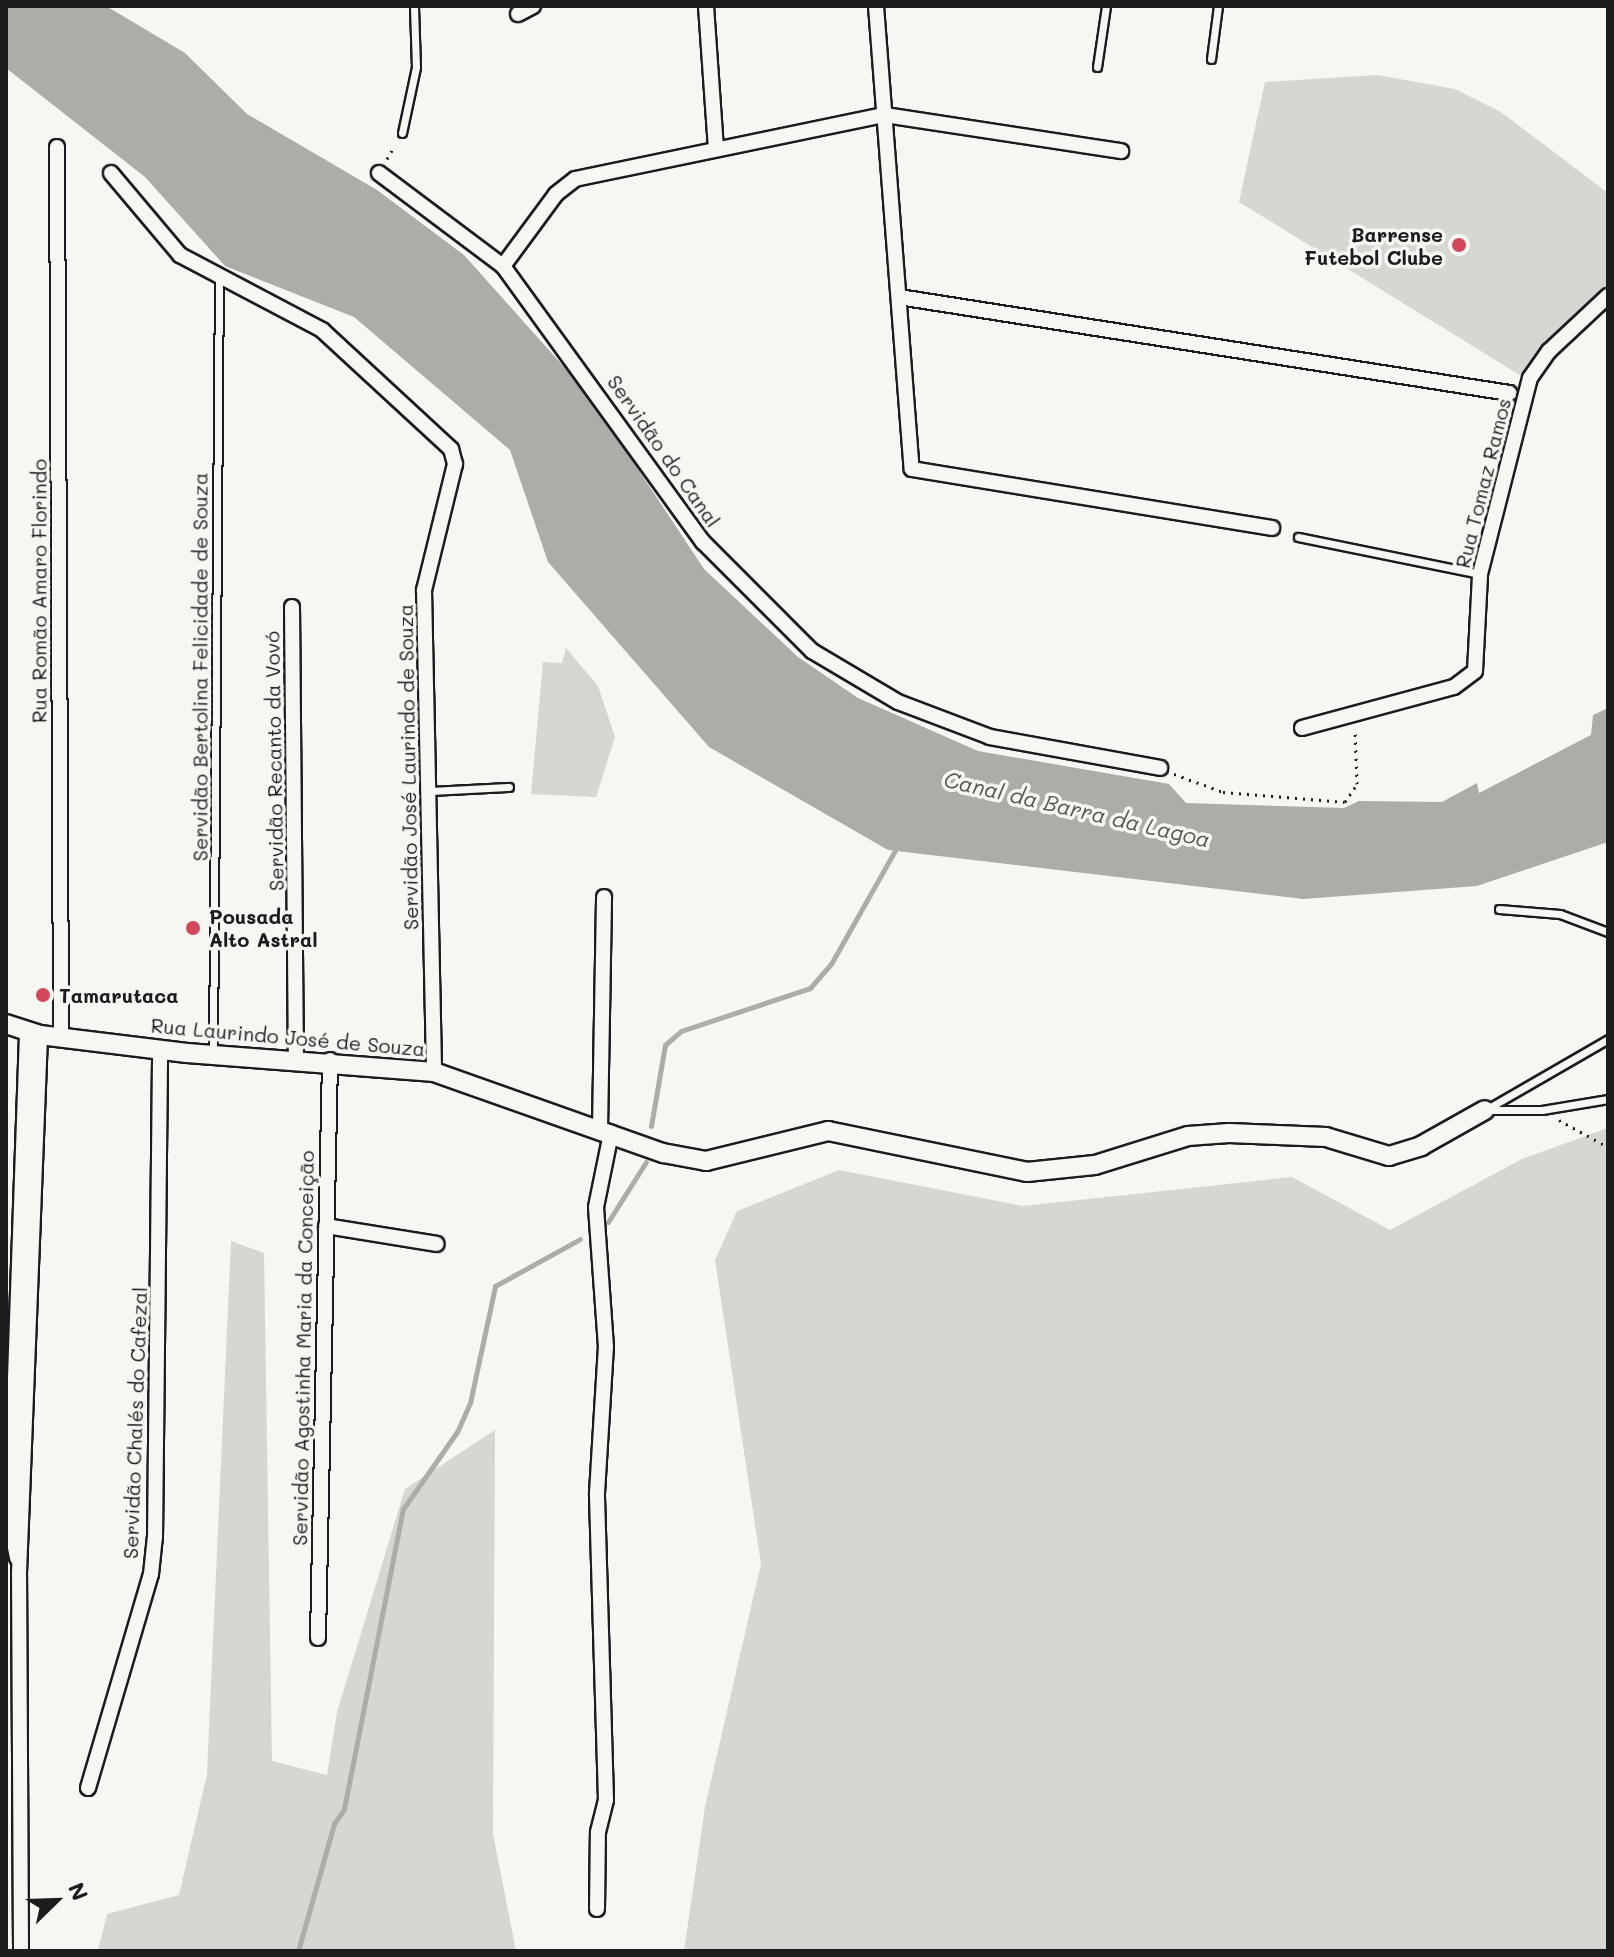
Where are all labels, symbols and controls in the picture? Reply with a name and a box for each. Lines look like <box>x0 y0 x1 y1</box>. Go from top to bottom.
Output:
place label: Barrense Futebol Clube <box>1304 222 1443 269</box>
marker: Barrense Futebol Clube <box>1450 236 1468 254</box>
street label: Servidão do Canal <box>603 370 725 532</box>
street label: Rua Tomaz Ramos <box>1450 396 1516 570</box>
street label: Rua Romão Amaro Florindo <box>27 459 51 723</box>
street label: Servidão Bertolina Felicidade de Souza <box>188 473 212 861</box>
street label: Servidão José Laurindo de Souza <box>393 604 423 930</box>
street label: Servidão Recanto da Vovó <box>260 631 288 891</box>
water label: Canal da Barra da Lagoa <box>941 766 1213 852</box>
place label: Pousada Alto Astral <box>209 904 318 951</box>
marker: Pousada Alto Astral <box>184 919 202 937</box>
place label: Tamarutaca <box>59 983 179 1007</box>
marker: Tamarutaca <box>34 986 52 1004</box>
street label: Rua Laurindo José de Souza <box>150 1013 426 1061</box>
street label: Servidão Agostinha Maria da Conceição <box>288 1150 318 1546</box>
street label: Servidão Chalés do Cafezal <box>118 1287 152 1559</box>
north arrow <box>16 1861 96 1941</box>
text: N <box>62 1878 95 1905</box>

